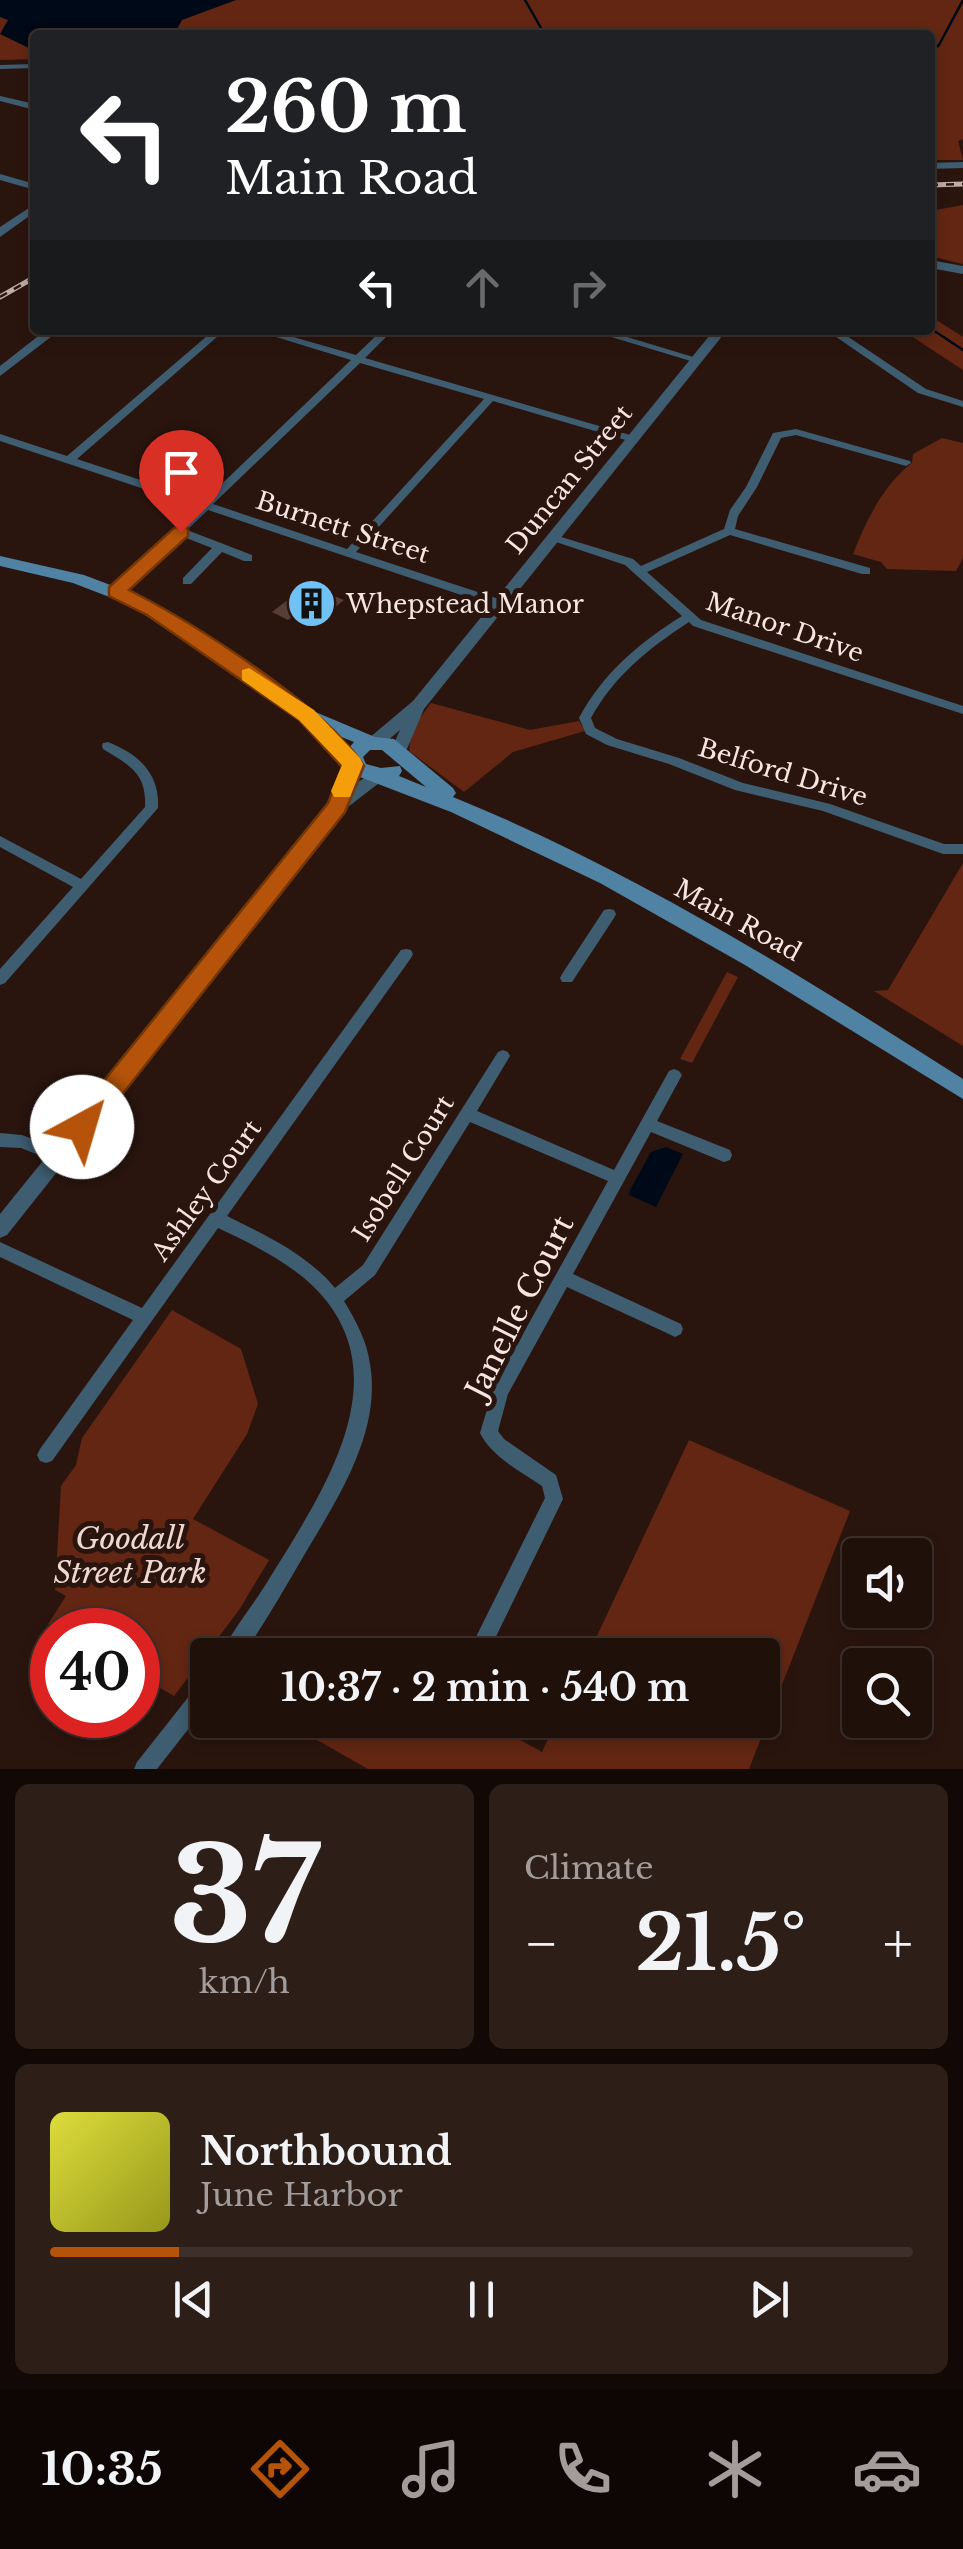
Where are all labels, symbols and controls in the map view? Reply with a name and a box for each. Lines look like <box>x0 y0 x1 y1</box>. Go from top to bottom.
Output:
text: 260 m <box>225 64 467 151</box>
icon: left <box>60 70 190 200</box>
text: Main Road <box>225 150 478 206</box>
icon: left <box>350 260 405 315</box>
icon: ahead <box>455 260 510 315</box>
icon: right <box>560 260 615 315</box>
street label: Duncan Street <box>500 398 639 560</box>
pin <box>139 430 224 533</box>
icon: arrive <box>154 445 209 500</box>
street label: Burnett Street <box>252 485 434 570</box>
building icon: Whepstead Manor <box>285 578 337 630</box>
street label: Manor Drive <box>702 586 868 669</box>
place label: Whepstead Manor <box>345 589 584 620</box>
street label: Belford Drive <box>695 732 871 813</box>
street label: Main Road <box>669 873 807 968</box>
position arrow <box>30 1075 134 1179</box>
street label: Isobell Court <box>346 1089 461 1247</box>
street label: Ashley Court <box>144 1113 268 1268</box>
street label: Janelle Court <box>456 1209 582 1408</box>
park label: Goodall Street Park <box>53 1520 207 1591</box>
map controls <box>842 1538 932 1738</box>
button: sound <box>842 1538 932 1628</box>
speed limit sign: 40 <box>30 1608 160 1738</box>
button: search <box>842 1648 932 1738</box>
text: 10:37 · 2 min · 540 m <box>281 1664 689 1711</box>
text: 37 <box>170 1816 319 1977</box>
text: Climate <box>524 1848 653 1888</box>
text: 21.5° <box>635 1897 806 1990</box>
text: − <box>524 1910 559 1978</box>
text: + <box>883 1910 913 1978</box>
text: km/h <box>199 1962 290 2002</box>
text: Northbound <box>200 2128 452 2175</box>
text: June Harbor <box>200 2175 403 2215</box>
icon: previous <box>166 2272 221 2327</box>
icon: pause <box>454 2272 509 2327</box>
icon: next <box>742 2272 797 2327</box>
icon: directions <box>245 2434 315 2504</box>
icon: music <box>396 2434 466 2504</box>
icon: phone <box>548 2434 618 2504</box>
icon: climate <box>700 2434 770 2504</box>
icon: car <box>852 2434 922 2504</box>
text: 10:35 <box>41 2441 163 2497</box>

